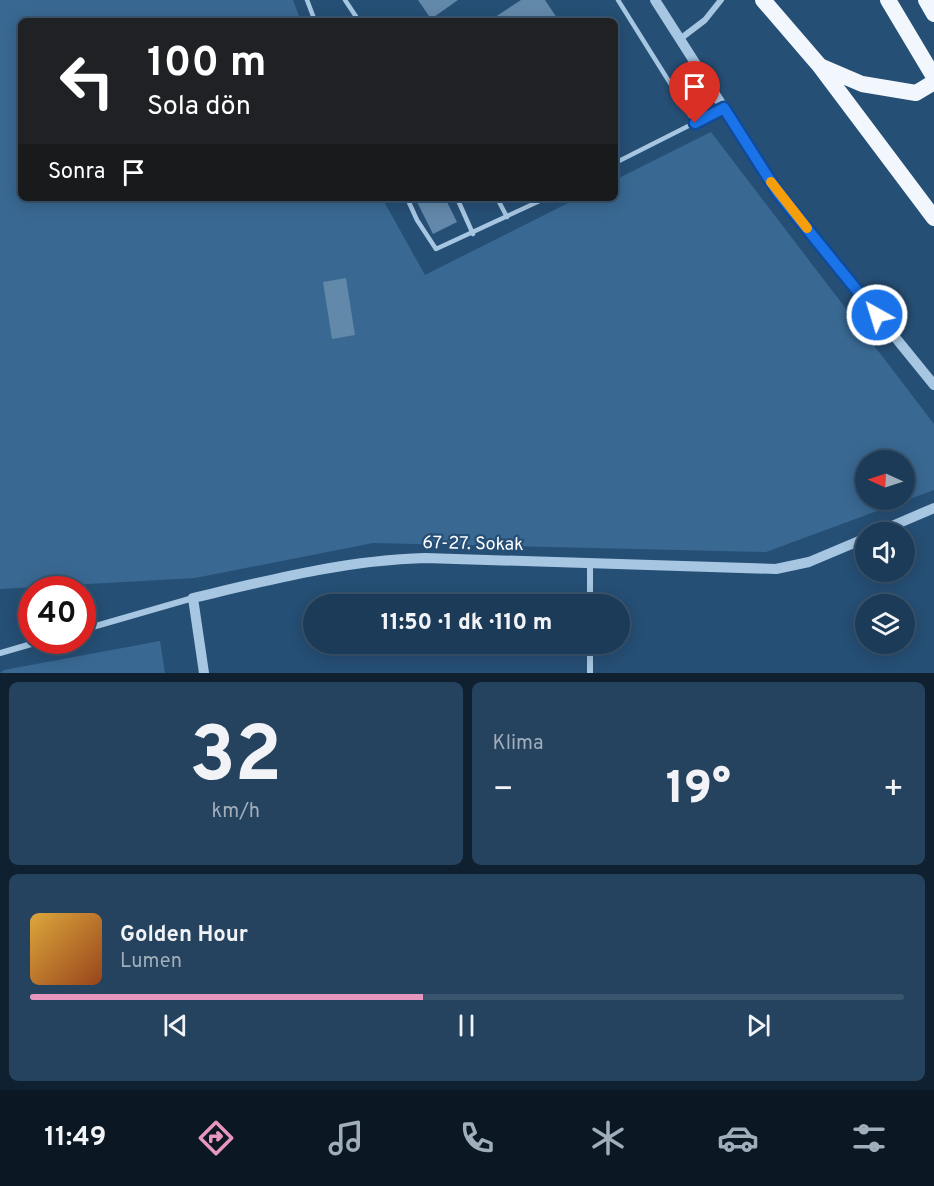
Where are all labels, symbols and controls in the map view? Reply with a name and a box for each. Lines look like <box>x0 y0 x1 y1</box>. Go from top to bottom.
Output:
text: 100 m <box>147 38 266 91</box>
icon: left <box>48 42 126 120</box>
pin <box>669 61 720 123</box>
icon: arrive <box>678 70 711 103</box>
text: Sola dön <box>147 90 251 124</box>
icon: arrive <box>117 156 150 189</box>
text: Sonra <box>48 159 105 186</box>
position arrow <box>845 283 909 347</box>
north arrow <box>855 450 915 510</box>
map controls <box>855 450 915 654</box>
button: sound <box>855 522 915 582</box>
street label: 67-27. Sokak <box>422 532 524 557</box>
speed limit sign: 40 <box>18 576 96 654</box>
button: layers <box>855 594 915 654</box>
text: 11:50 · 1 dk · 110 m <box>381 610 552 637</box>
text: 32 <box>189 710 282 809</box>
text: Klima <box>493 731 544 757</box>
text: 19° <box>666 762 731 819</box>
text: − <box>493 770 514 812</box>
text: + <box>883 770 904 812</box>
text: km/h <box>211 799 260 825</box>
text: Golden Hour <box>120 922 248 949</box>
text: Lumen <box>120 949 182 975</box>
icon: previous <box>159 1009 192 1042</box>
icon: pause <box>450 1009 483 1042</box>
icon: next <box>742 1009 775 1042</box>
icon: directions <box>195 1117 237 1159</box>
icon: music <box>325 1117 367 1159</box>
icon: phone <box>456 1117 498 1159</box>
icon: climate <box>587 1117 629 1159</box>
icon: car <box>717 1117 759 1159</box>
icon: filters <box>848 1117 890 1159</box>
text: 11:49 <box>44 1121 106 1155</box>

